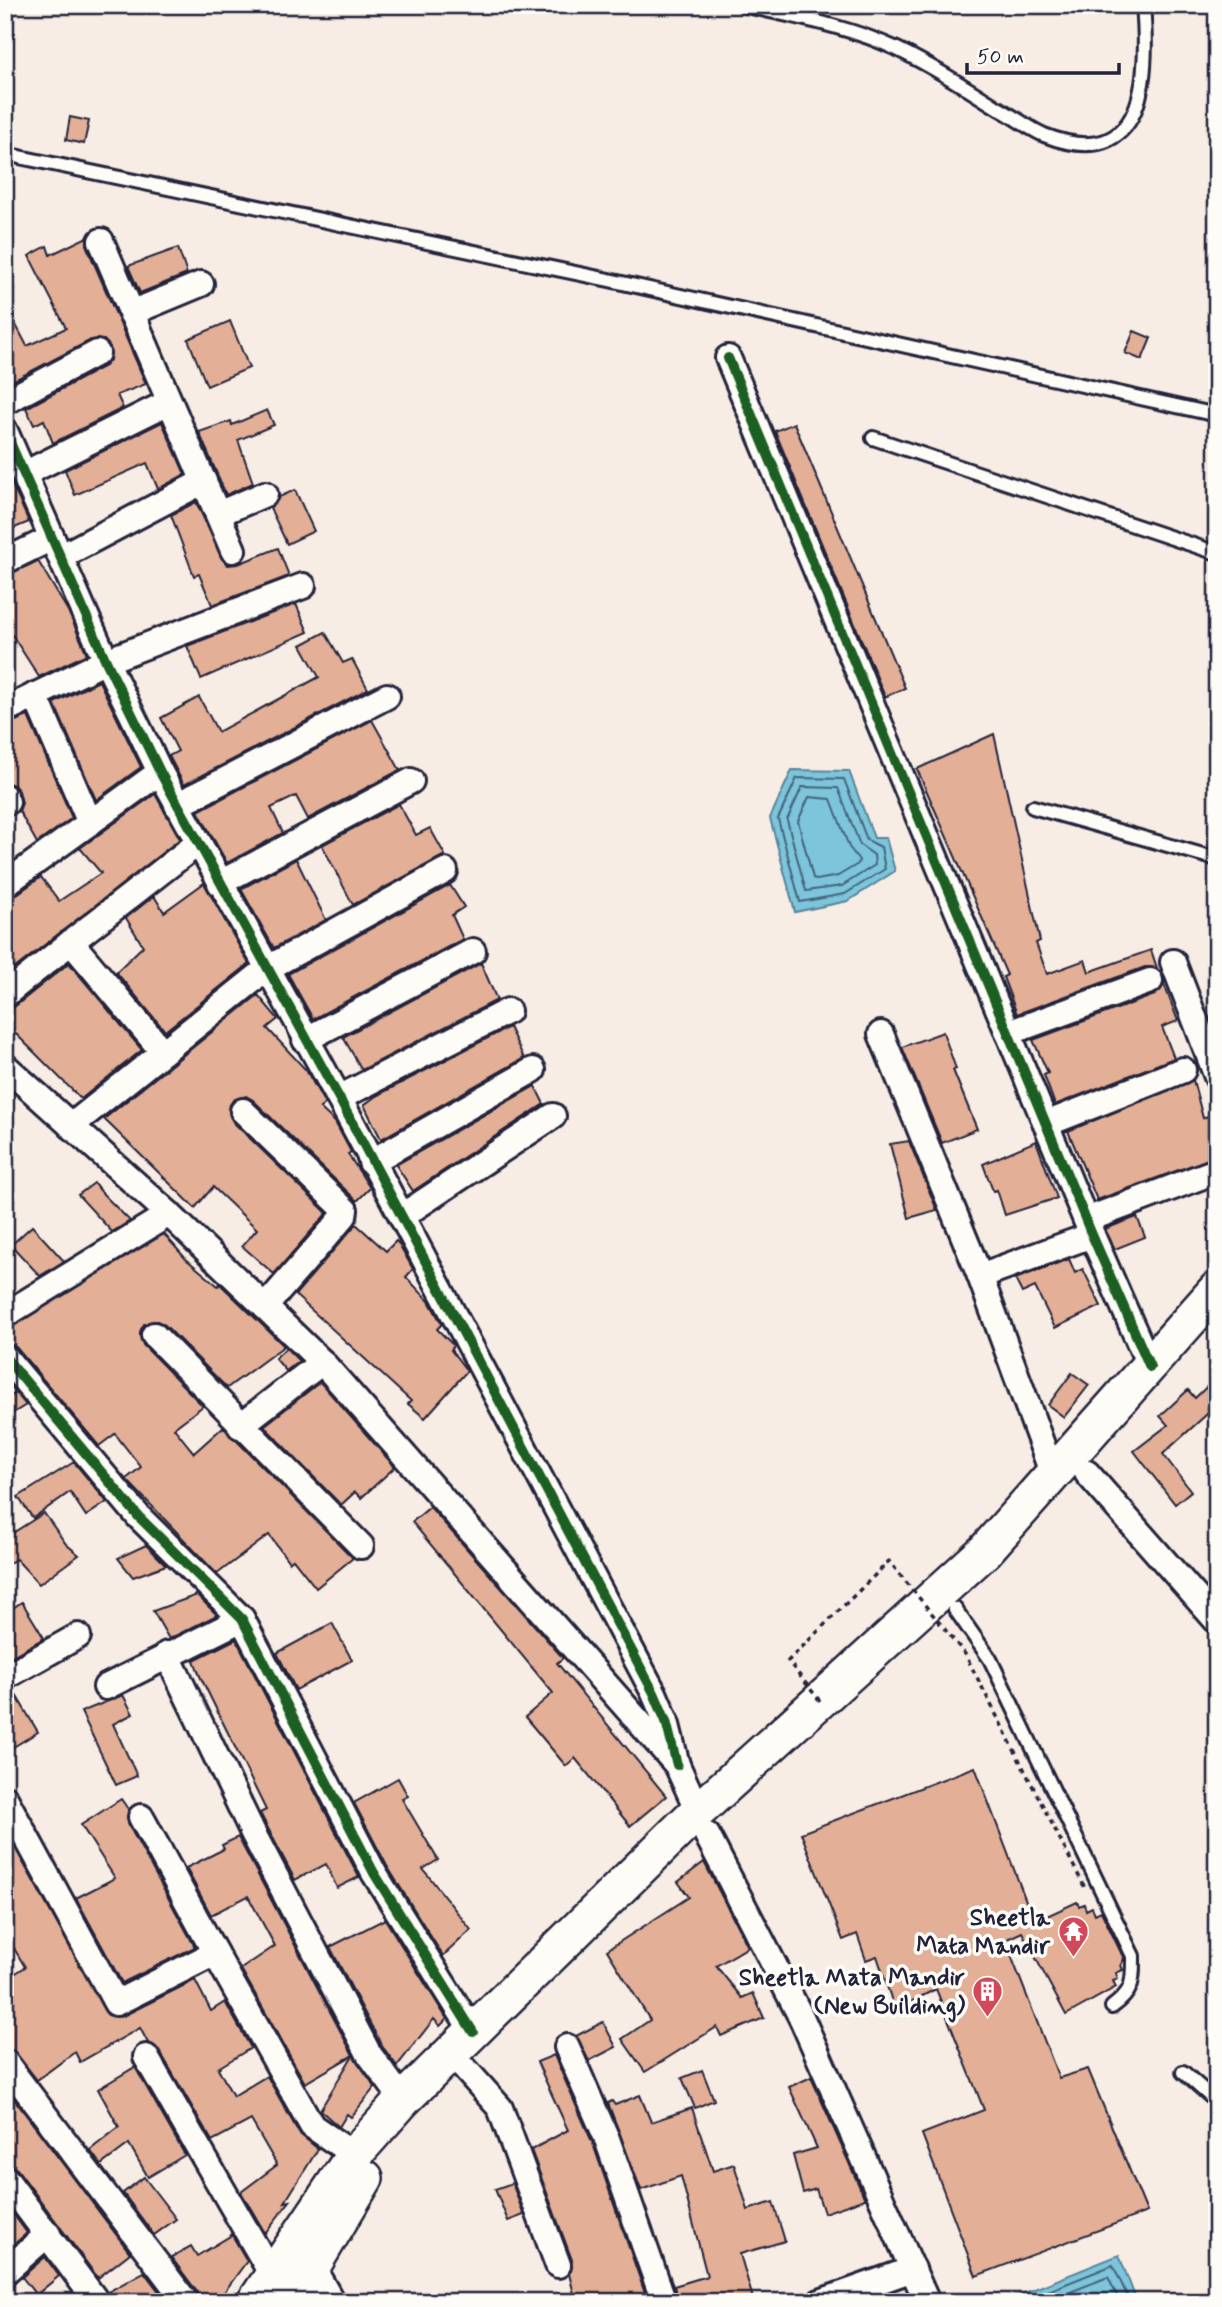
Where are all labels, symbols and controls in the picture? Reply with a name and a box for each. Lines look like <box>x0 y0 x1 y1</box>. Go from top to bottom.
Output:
scale bar <box>967 32 1119 76</box>
text: 50 m <box>977 43 1024 71</box>
place label: Sheetla Mata Mandir <box>916 1903 1051 1962</box>
temple icon: Sheetla Mata Mandir <box>1056 1914 1090 1958</box>
place label: Sheetla Mata Mandir (New Building) <box>739 1963 965 2023</box>
building icon: Sheetla Mata Mandir (New Building) <box>971 1974 1005 2018</box>

